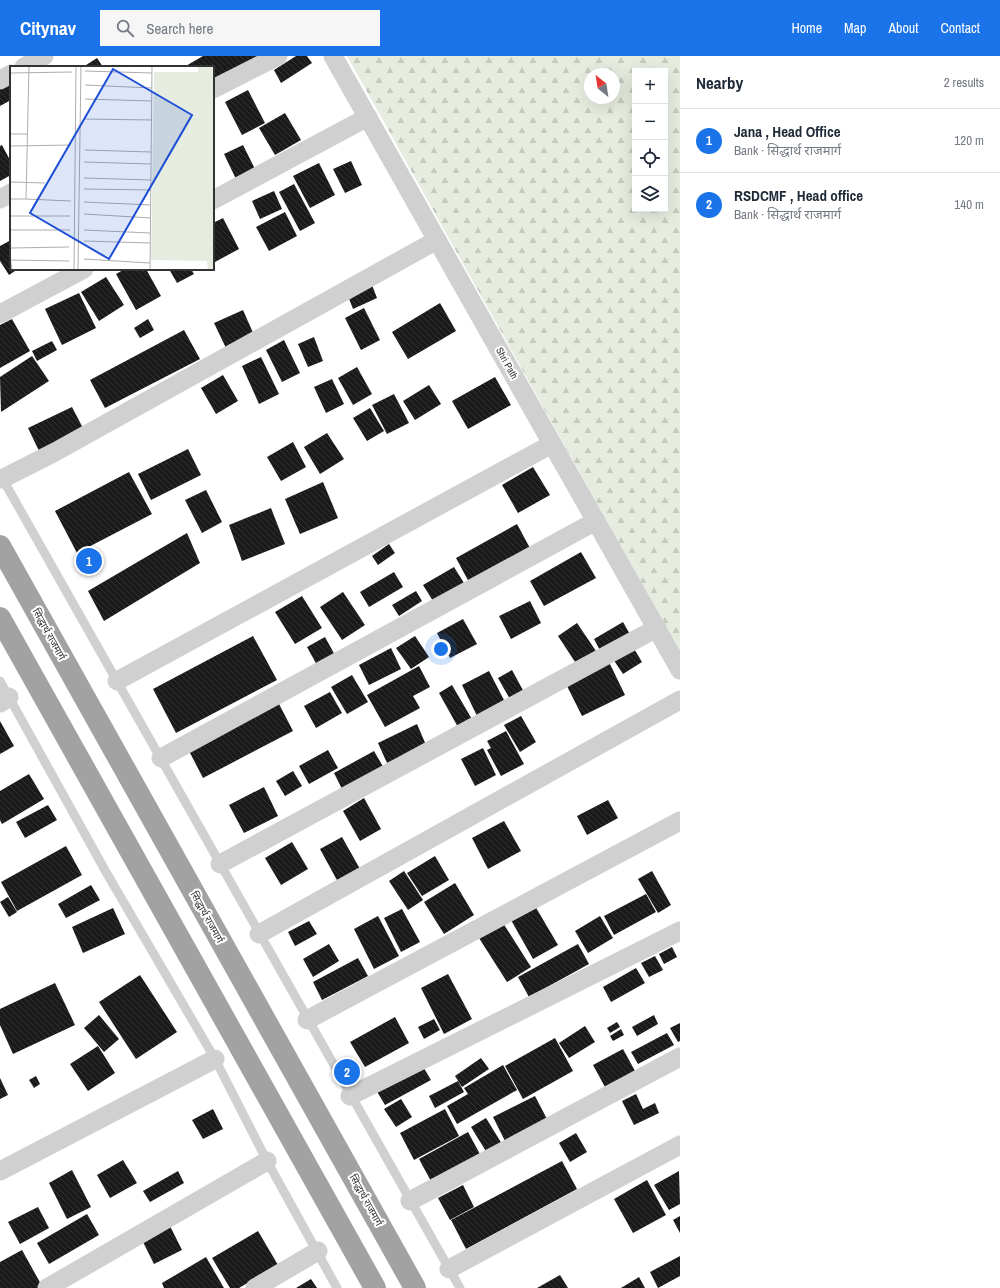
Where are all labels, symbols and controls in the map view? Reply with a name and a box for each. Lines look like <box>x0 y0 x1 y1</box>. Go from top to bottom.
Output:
search box <box>100 10 380 46</box>
text: Citynav <box>20 15 76 41</box>
icon: search <box>114 17 136 39</box>
text: Search here <box>146 18 213 39</box>
text: Home <box>791 19 822 37</box>
text: Map <box>844 19 866 37</box>
text: About <box>888 19 918 37</box>
text: Contact <box>940 19 980 37</box>
inset map <box>10 66 214 270</box>
north arrow <box>584 68 620 104</box>
map controls <box>632 68 668 212</box>
button: + <box>632 68 668 104</box>
text: Nearby <box>696 71 743 94</box>
text: 2 results <box>944 74 984 91</box>
button: − <box>632 104 668 140</box>
text: Jana , Head Office <box>734 121 841 142</box>
text: 1 <box>706 132 712 149</box>
text: 120 m <box>954 132 984 149</box>
button: locate <box>632 140 668 176</box>
text: Bank · सिद्धार्थ राजमार्ग <box>734 142 841 159</box>
button: layers <box>632 176 668 212</box>
text: RSDCMF , Head office <box>734 185 863 206</box>
text: 2 <box>706 196 712 213</box>
text: 140 m <box>954 196 984 213</box>
text: Bank · सिद्धार्थ राजमार्ग <box>734 206 841 223</box>
street label: Shri Path <box>493 345 521 381</box>
pin: 1 <box>76 546 102 576</box>
street label: सिद्धार्थ राजमार्ग <box>30 606 69 663</box>
your location <box>431 639 451 659</box>
street label: सिद्धार्थ राजमार्ग <box>188 889 227 946</box>
pin: 2 <box>334 1057 360 1087</box>
street label: सिद्धार्थ राजमार्ग <box>347 1172 386 1229</box>

